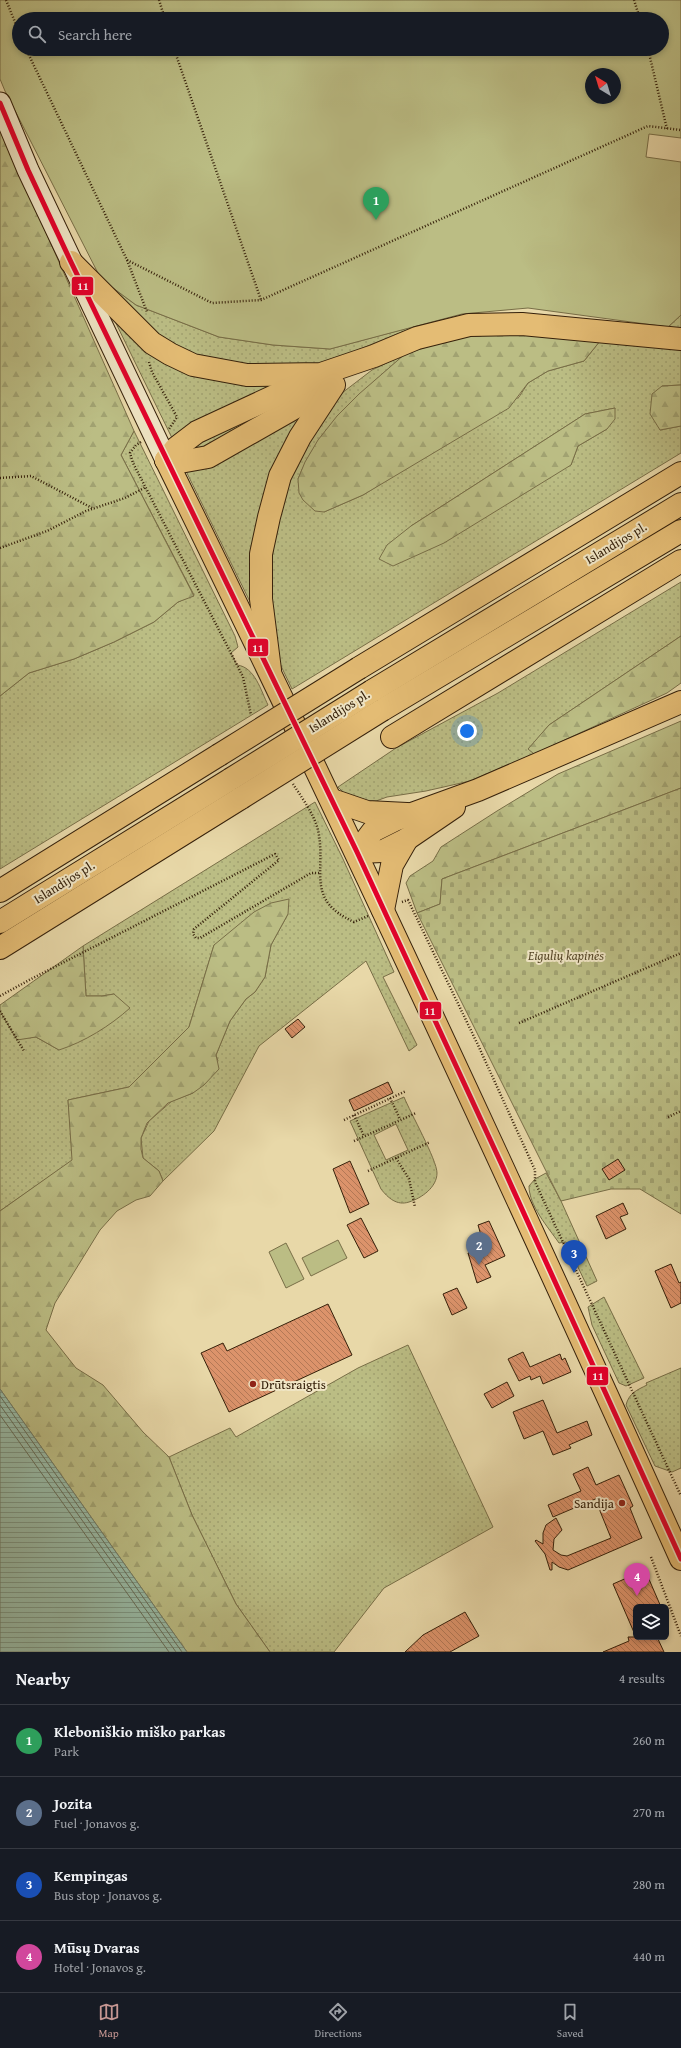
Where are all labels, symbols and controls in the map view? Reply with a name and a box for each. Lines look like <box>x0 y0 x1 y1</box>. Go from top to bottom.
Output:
search box <box>12 12 669 56</box>
icon: search <box>26 23 48 45</box>
text: Search here <box>58 24 132 45</box>
north arrow <box>585 68 621 104</box>
pin: 1 <box>363 187 389 220</box>
line badge: 11 <box>71 276 94 296</box>
text: 11 <box>77 278 89 294</box>
street label: Islandijos pl. <box>582 517 650 569</box>
line badge: 11 <box>247 638 269 657</box>
text: 11 <box>252 640 264 656</box>
street label: Islandijos pl. <box>305 685 373 737</box>
your location <box>457 721 477 741</box>
street label: Islandijos pl. <box>30 856 98 908</box>
park label: Eigulių kapinės <box>527 946 604 965</box>
line badge: 11 <box>419 1001 442 1020</box>
text: 11 <box>424 1003 436 1019</box>
pin: 2 <box>466 1232 492 1265</box>
pin: 3 <box>561 1240 587 1273</box>
line badge: 11 <box>586 1366 609 1386</box>
text: 11 <box>592 1368 604 1384</box>
place label: Drūtsraigtis <box>261 1375 326 1394</box>
marker: Drūtsraigtis <box>248 1379 258 1389</box>
place label: Sandija <box>574 1494 615 1513</box>
marker: Sandija <box>617 1498 627 1508</box>
pin: 4 <box>624 1563 650 1596</box>
map controls <box>633 1604 669 1640</box>
button: layers <box>633 1604 669 1640</box>
text: Nearby <box>16 1666 70 1691</box>
text: 4 results <box>619 1669 665 1688</box>
text: Kleboniškio miško parkas <box>54 1721 225 1742</box>
text: 1 <box>26 1731 32 1750</box>
text: 260 m <box>633 1731 665 1750</box>
text: Park <box>54 1742 79 1761</box>
text: Jozita <box>54 1793 92 1814</box>
text: 2 <box>26 1803 32 1822</box>
text: 270 m <box>633 1803 665 1822</box>
text: Fuel · Jonavos g. <box>54 1814 139 1833</box>
text: Kempingas <box>54 1865 128 1886</box>
text: 3 <box>26 1875 32 1894</box>
text: 280 m <box>633 1875 665 1894</box>
text: Bus stop · Jonavos g. <box>54 1886 162 1905</box>
text: Mūsų Dvaras <box>54 1937 140 1958</box>
text: 4 <box>26 1947 32 1966</box>
text: 440 m <box>633 1947 665 1966</box>
text: Hotel · Jonavos g. <box>54 1958 146 1977</box>
tab: Map <box>98 2001 120 2041</box>
tab: Directions <box>315 2001 362 2041</box>
tab: Saved <box>557 2001 583 2041</box>

